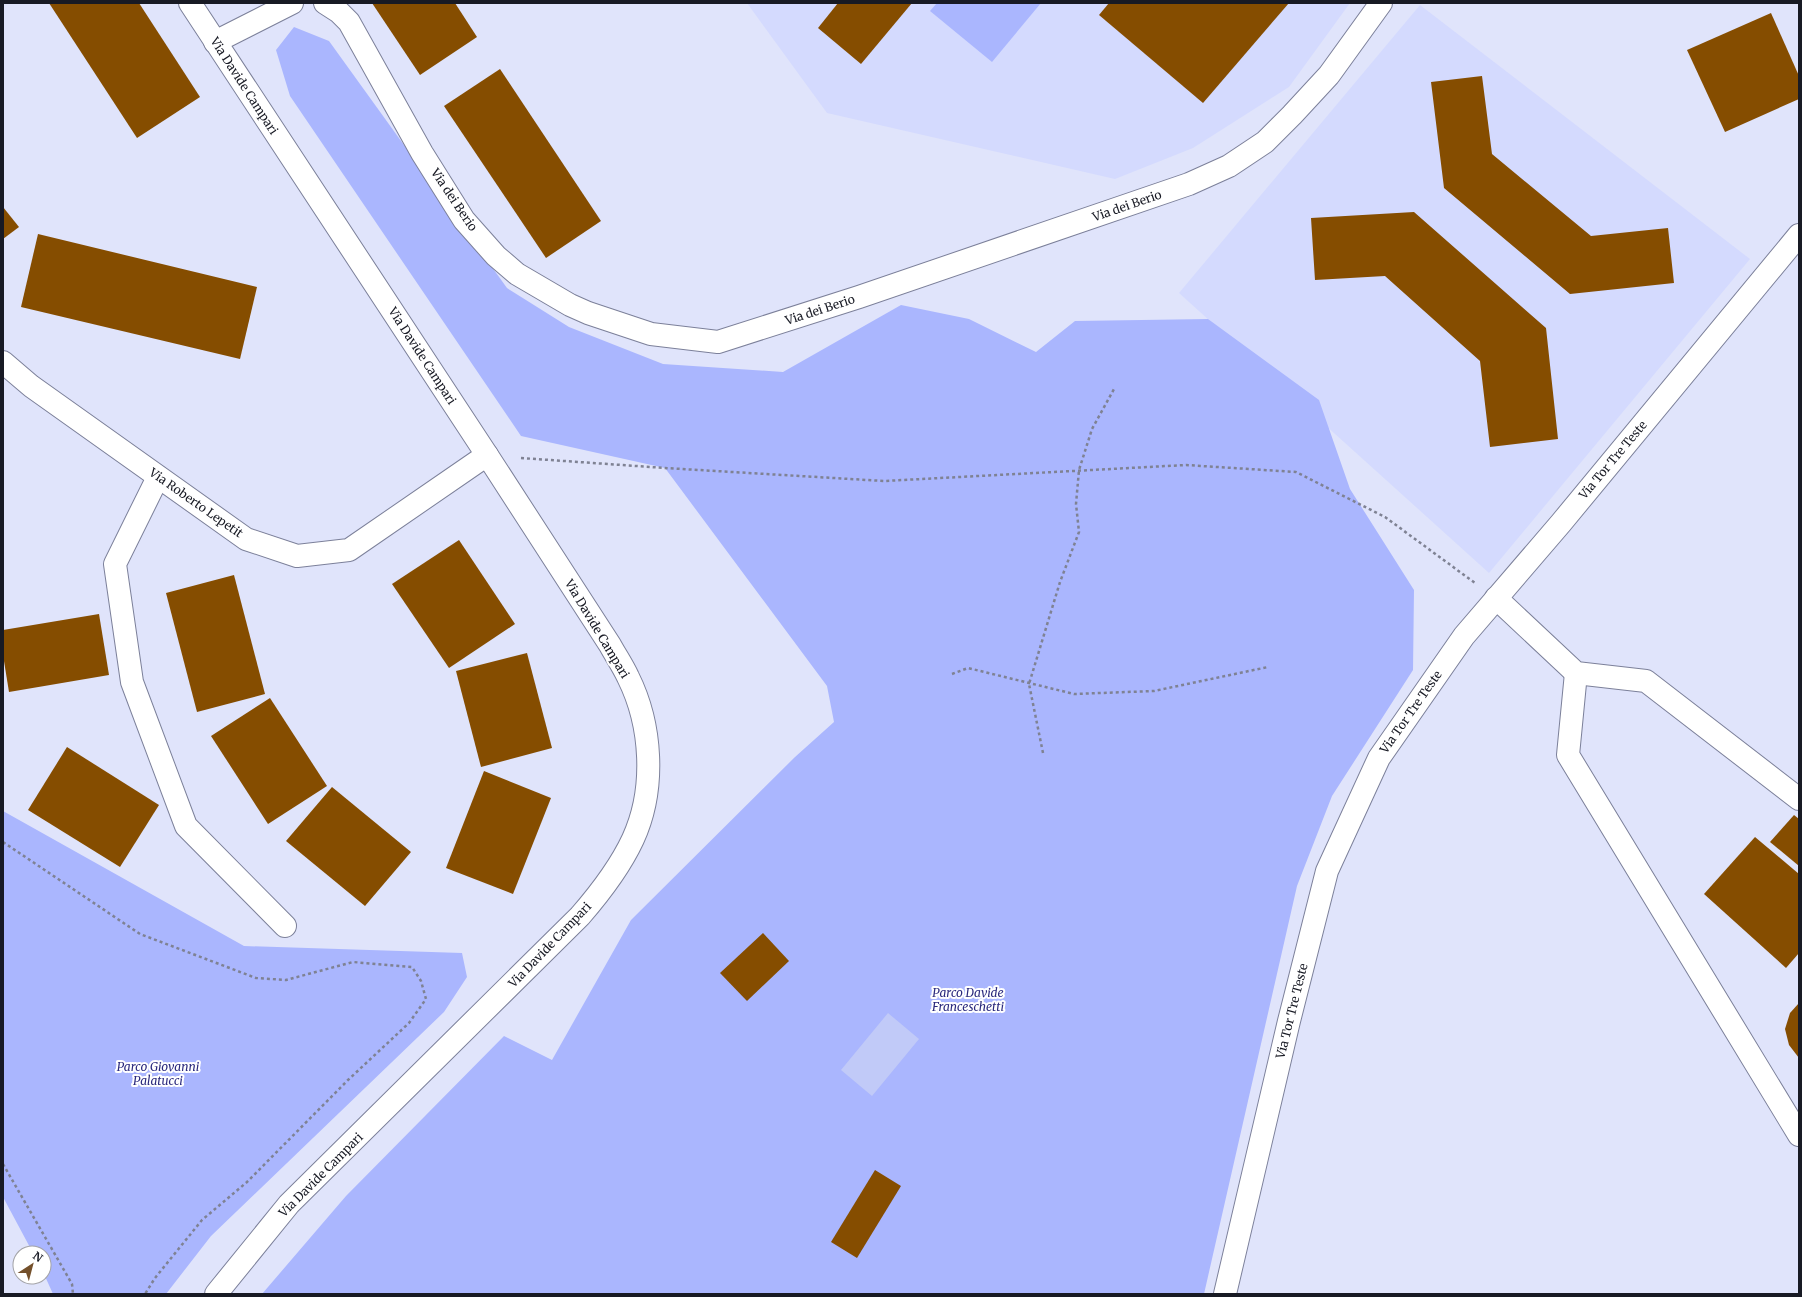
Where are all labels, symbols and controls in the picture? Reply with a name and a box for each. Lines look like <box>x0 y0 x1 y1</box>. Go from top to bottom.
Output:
street label: Via Davide Campari <box>207 33 281 137</box>
street label: Via dei Berio <box>427 165 481 234</box>
street label: Via dei Berio <box>1089 187 1163 225</box>
street label: Via dei Berio <box>782 291 857 328</box>
street label: Via Davide Campari <box>385 303 459 407</box>
street label: Via Tor Tre Teste <box>1575 417 1650 503</box>
street label: Via Roberto Lepetit <box>146 464 246 541</box>
street label: Via Davide Campari <box>561 576 633 681</box>
street label: Via Tor Tre Teste <box>1376 667 1445 757</box>
street label: Via Davide Campari <box>504 899 594 991</box>
street label: Via Tor Tre Teste <box>1272 962 1311 1061</box>
park label: Parco Davide Franceschetti <box>931 985 1004 1014</box>
park label: Parco Giovanni Palatucci <box>117 1059 200 1088</box>
street label: Via Davide Campari <box>275 1129 366 1221</box>
north arrow <box>12 1245 52 1285</box>
text: N <box>30 1249 46 1265</box>

